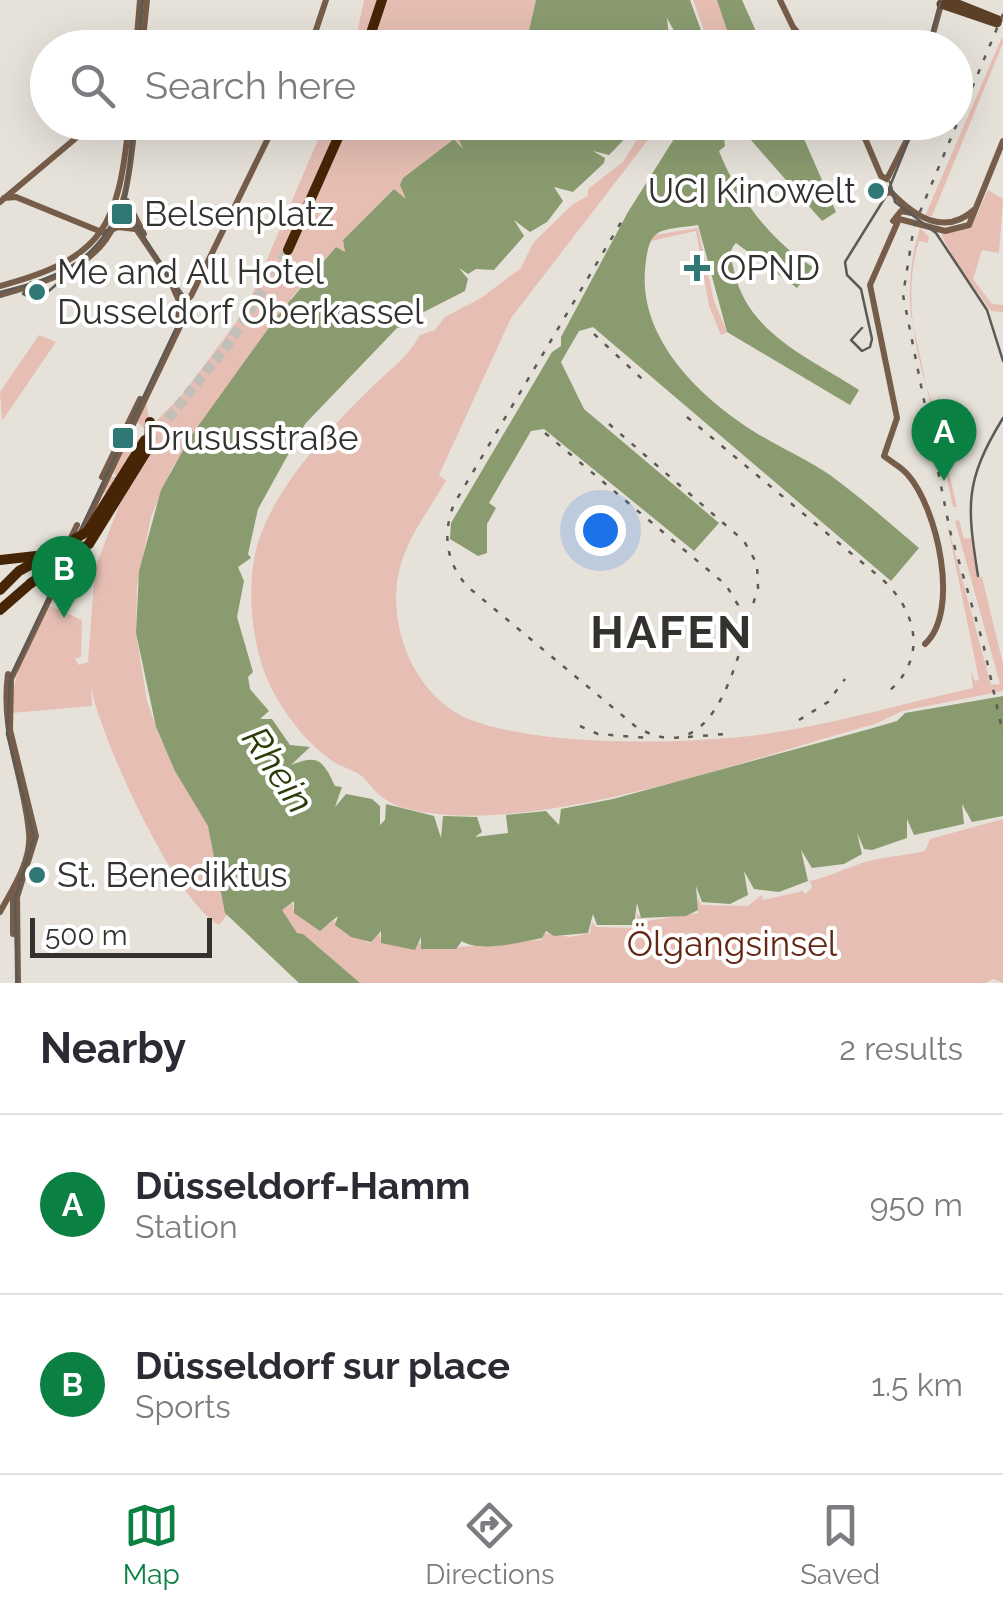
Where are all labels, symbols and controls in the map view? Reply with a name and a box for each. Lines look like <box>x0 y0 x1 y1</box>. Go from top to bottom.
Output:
search box <box>30 30 973 140</box>
icon: search <box>65 58 120 113</box>
text: Search here <box>145 63 356 108</box>
place label: UCI Kinowelt <box>648 170 856 211</box>
marker: UCI Kinowelt <box>865 180 887 202</box>
place label: Belsenplatz <box>144 193 334 234</box>
marker: Belsenplatz <box>109 201 135 227</box>
place label: OPND <box>720 247 820 288</box>
place label: Me and All Hotel Dusseldorf Oberkassel <box>57 251 424 332</box>
marker: OPND <box>684 255 710 281</box>
marker: Me and All Hotel Dusseldorf Oberkassel <box>26 281 48 303</box>
pin: A <box>912 398 976 481</box>
place label: Drususstraße <box>146 417 358 458</box>
marker: Drususstraße <box>110 425 136 451</box>
your location <box>575 505 626 556</box>
pin: B <box>32 536 96 618</box>
district label: HAFEN <box>590 606 754 659</box>
water label: Rhein <box>233 718 324 822</box>
place label: St. Benediktus <box>57 854 287 895</box>
marker: St. Benediktus <box>26 864 48 886</box>
scale bar <box>30 913 212 958</box>
text: 500 m <box>45 919 127 952</box>
park label: Ölgangsinsel <box>627 923 838 964</box>
text: Nearby <box>40 1024 186 1073</box>
text: 2 results <box>839 1030 963 1067</box>
text: Düsseldorf-Hamm <box>135 1163 470 1208</box>
text: A <box>62 1186 83 1223</box>
text: 950 m <box>870 1186 963 1223</box>
text: Station <box>135 1208 238 1245</box>
text: Düsseldorf sur place <box>135 1343 510 1388</box>
text: B <box>62 1366 83 1403</box>
text: 1.5 km <box>871 1366 963 1403</box>
text: Sports <box>135 1388 231 1425</box>
tab: Map <box>123 1498 180 1591</box>
tab: Directions <box>425 1498 555 1591</box>
tab: Saved <box>800 1498 880 1591</box>

